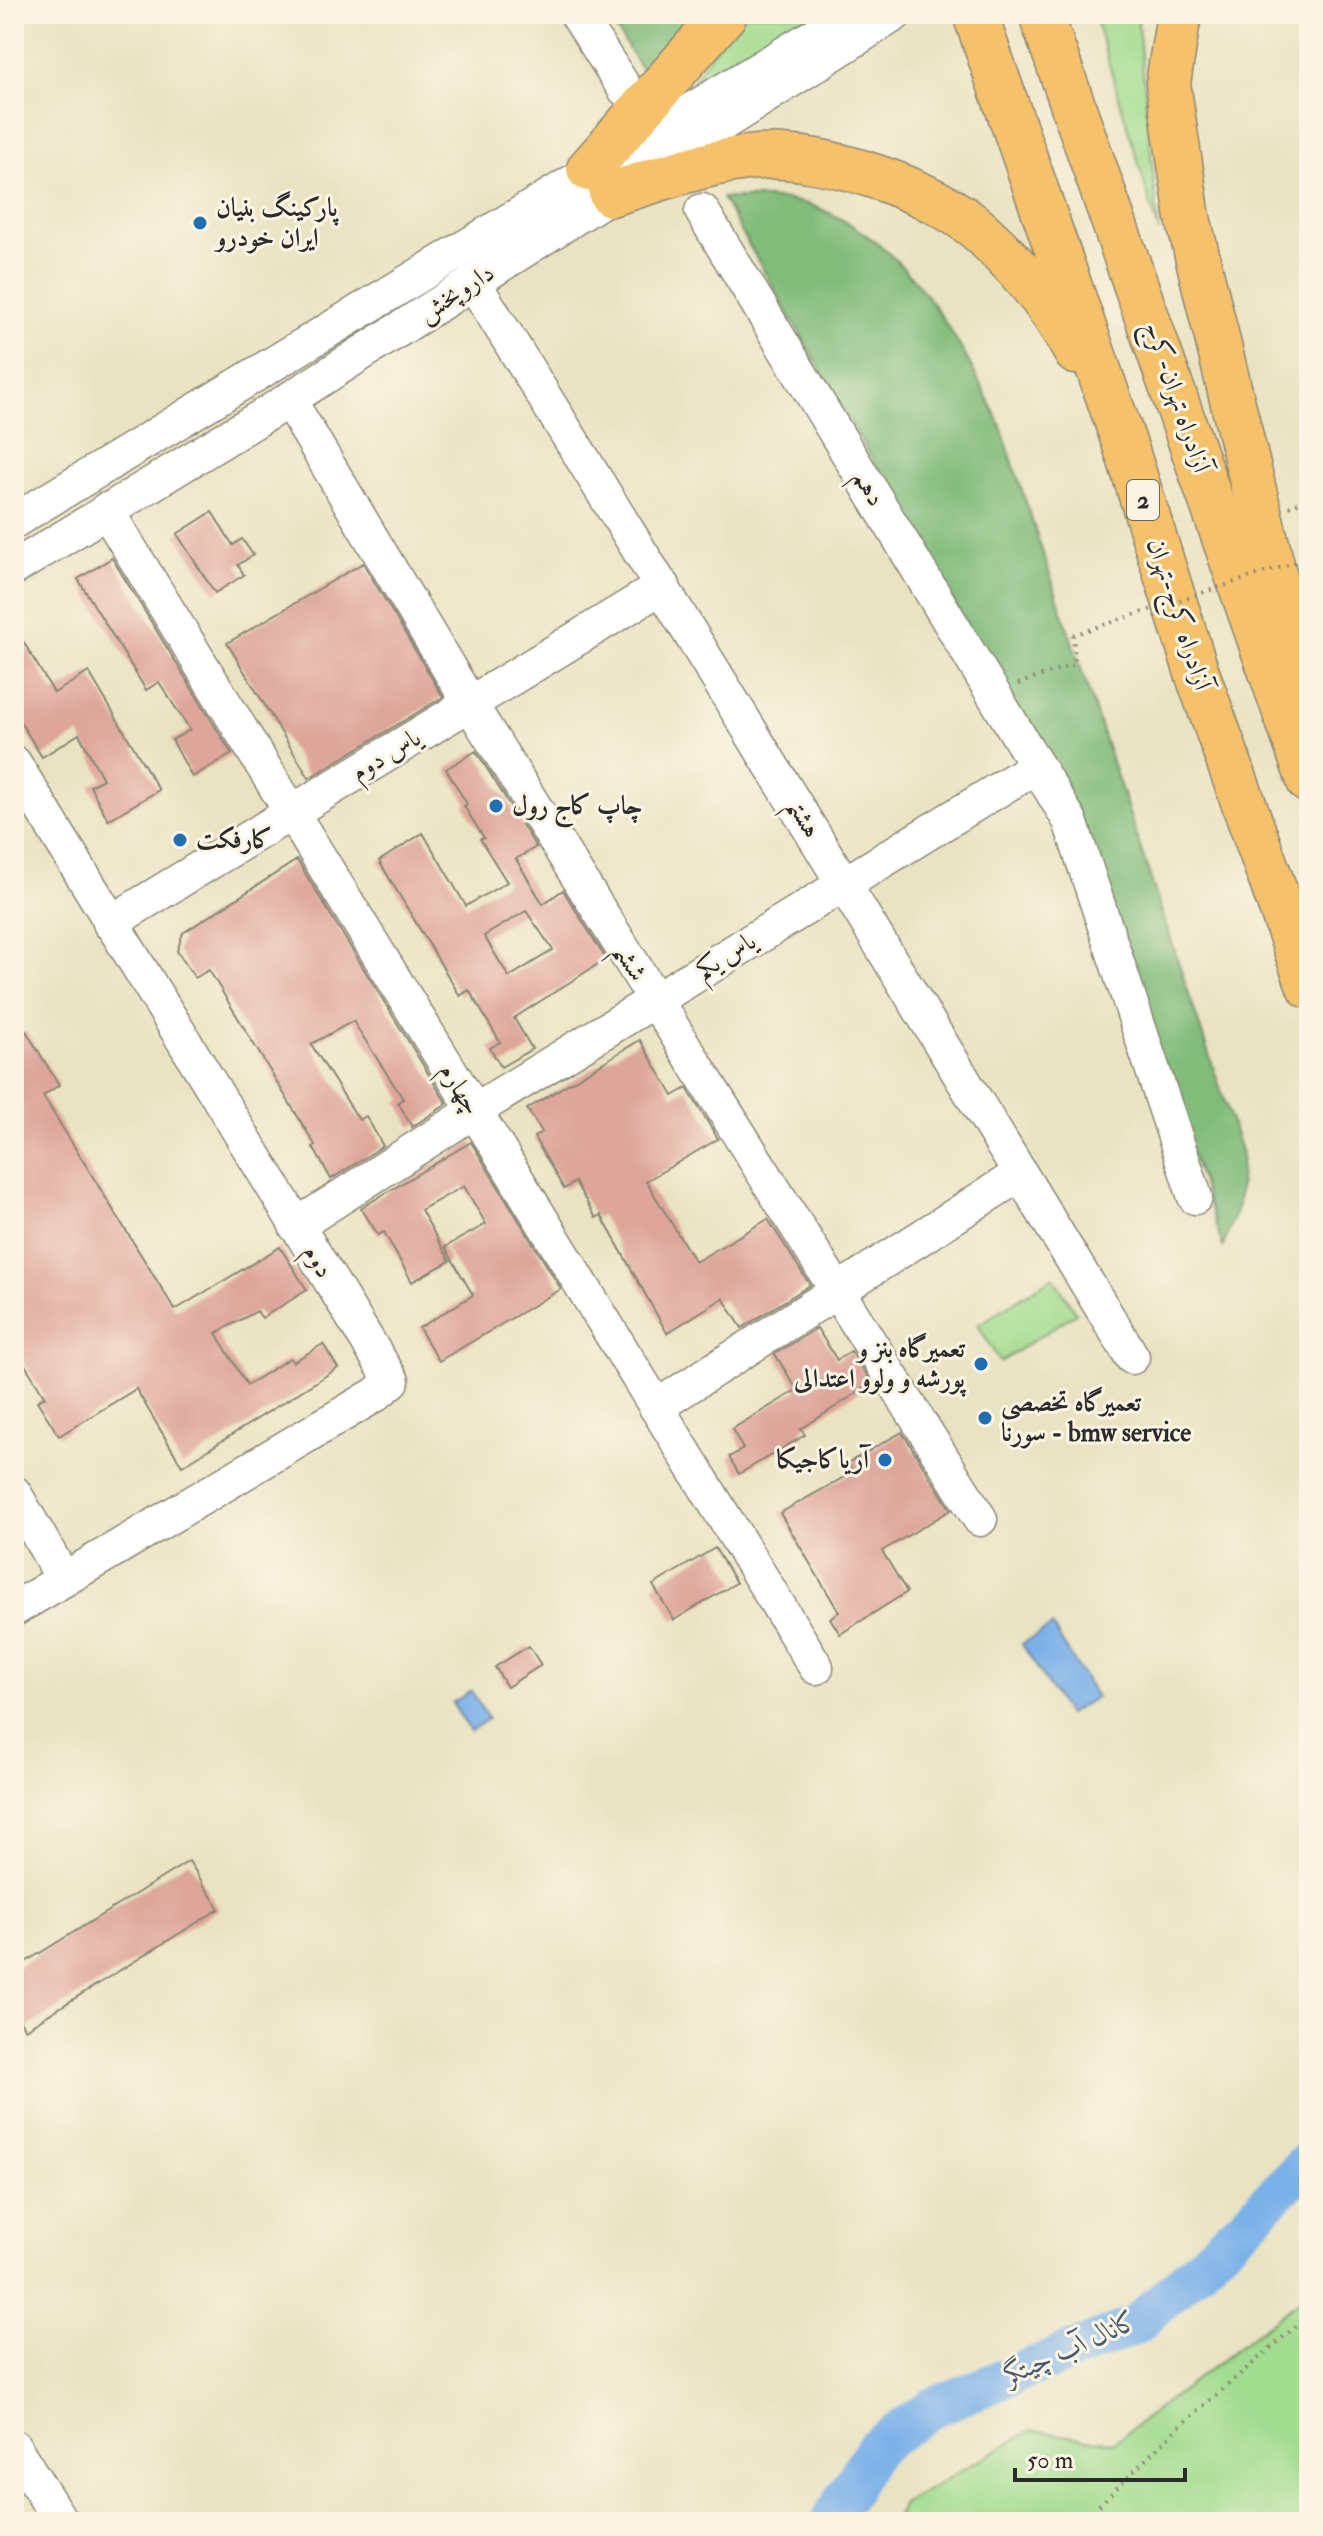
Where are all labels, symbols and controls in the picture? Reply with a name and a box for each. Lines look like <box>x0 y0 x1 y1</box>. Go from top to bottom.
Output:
place label: پارکینگ بنیان ایران خودرو <box>213 190 340 254</box>
marker: پارکینگ بنیان ایران خودرو <box>191 214 209 232</box>
street label: داروپخش <box>412 256 501 330</box>
street label: آزادراه تهران-کرج <box>1130 317 1219 481</box>
street label: دهم <box>839 464 892 516</box>
road number: 2 <box>1127 480 1159 520</box>
street label: آزادراه کرج-تهران <box>1133 534 1219 698</box>
street label: یاس دوم <box>345 721 432 793</box>
place label: چاپ کاج رول <box>512 790 643 828</box>
street label: هشتم <box>772 792 828 848</box>
marker: چاپ کاج رول <box>487 797 505 815</box>
place label: کارفکت <box>196 824 272 856</box>
marker: کارفکت <box>171 831 189 849</box>
street label: یاس یکم <box>690 924 768 994</box>
street label: ششم <box>598 937 654 992</box>
street label: چهارم <box>427 1057 488 1124</box>
street label: دوم <box>290 1238 341 1287</box>
place label: تعمیرگاه بنز و پورشه و ولوو اعتدالی <box>793 1332 967 1397</box>
marker: تعمیرگاه بنز و پورشه و ولوو اعتدالی <box>972 1355 990 1373</box>
place label: تعمیرگاه تخصصی سورنا - bmw service <box>1001 1386 1191 1449</box>
marker: تعمیرگاه تخصصی سورنا - bmw service <box>976 1409 994 1427</box>
place label: آریاکاجیکا <box>777 1443 872 1476</box>
marker: آریاکاجیکا <box>876 1451 894 1469</box>
water label: کانال آب چیتگر <box>996 2303 1144 2394</box>
scale bar <box>1015 2432 1185 2482</box>
text: 50 m <box>1027 2445 1074 2476</box>

